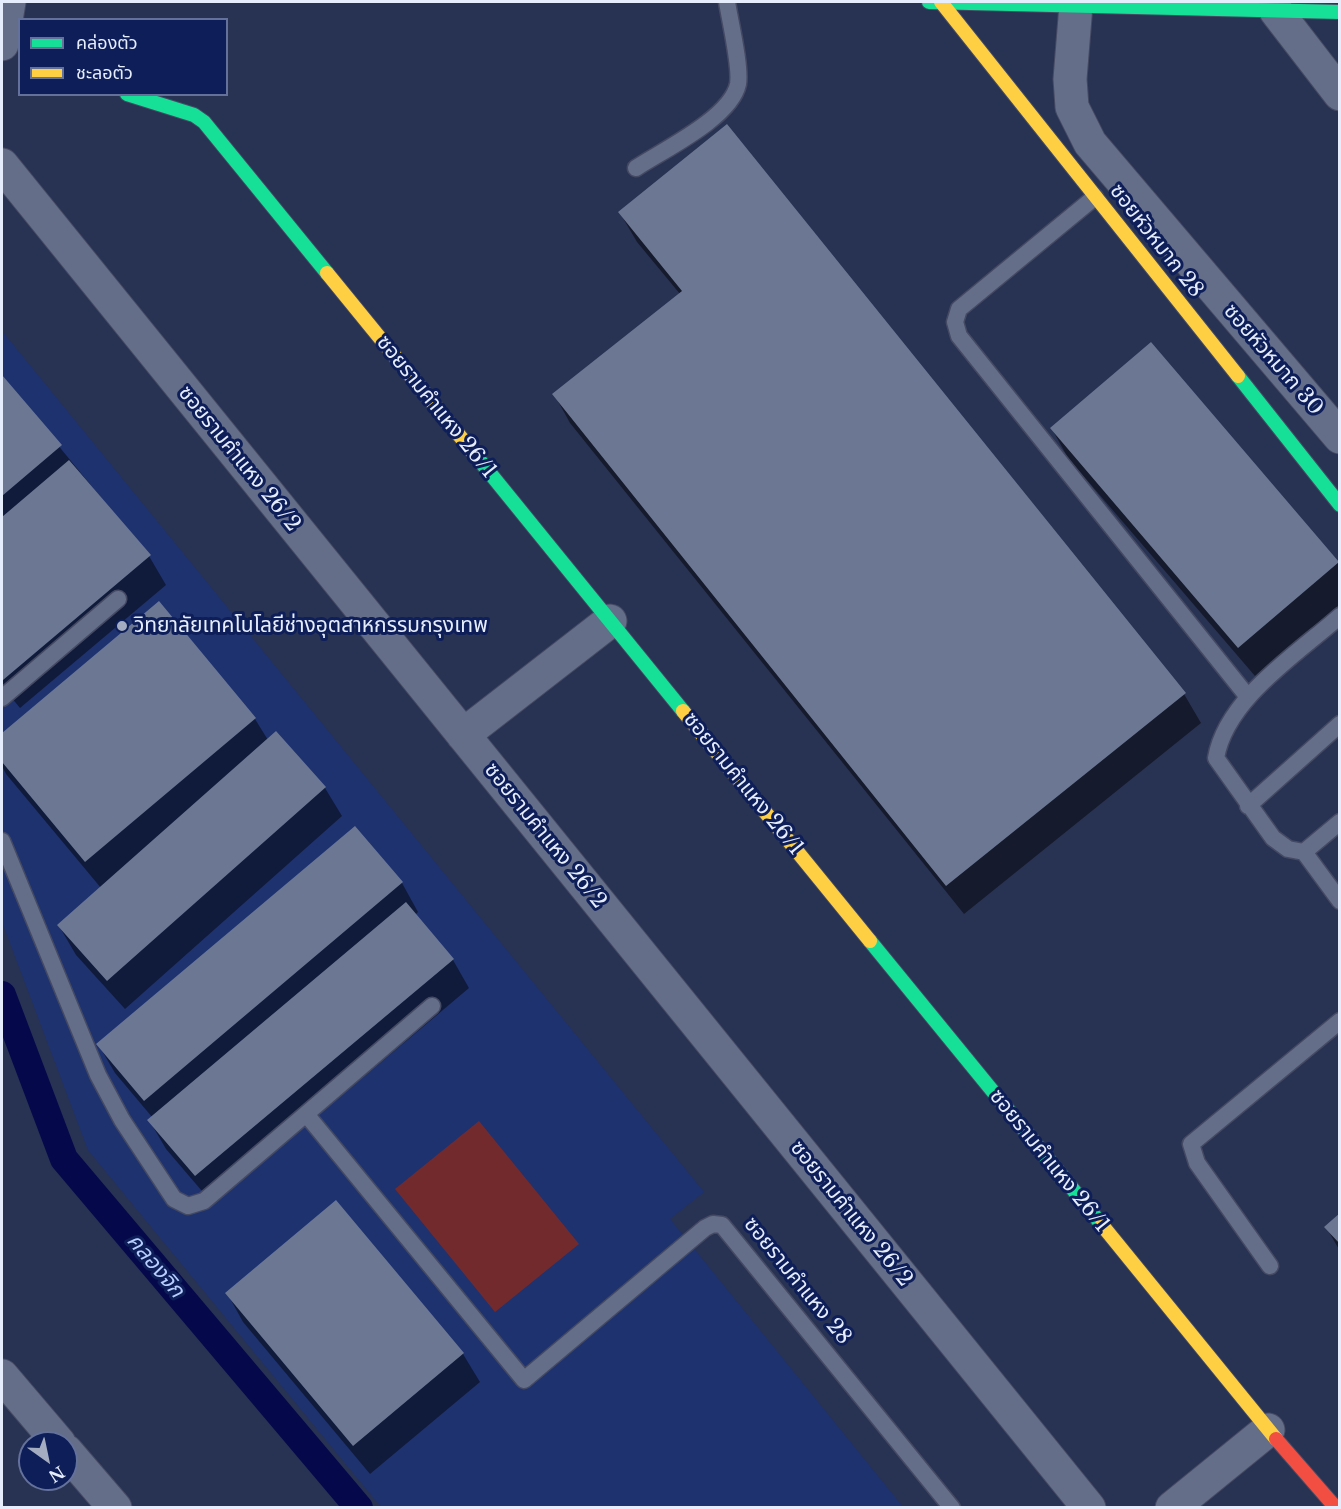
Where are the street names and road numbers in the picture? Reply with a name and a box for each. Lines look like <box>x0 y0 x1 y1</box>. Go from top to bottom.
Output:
street label: ซอยหัวหมาก 28 <box>1104 179 1208 303</box>
street label: ซอยหัวหมาก 30 <box>1218 299 1328 421</box>
street label: ซอยรามคำแหง 26/1 <box>371 331 501 483</box>
street label: ซอยรามคำแหง 26/2 <box>173 381 305 537</box>
street label: ซอยรามคำแหง 26/1 <box>678 708 808 860</box>
street label: ซอยรามคำแหง 26/2 <box>479 758 611 914</box>
street label: ซอยรามคำแหง 26/1 <box>984 1085 1114 1237</box>
street label: ซอยรามคำแหง 26/2 <box>785 1136 917 1292</box>
street label: ซอยรามคำแหง 28 <box>738 1212 856 1350</box>

